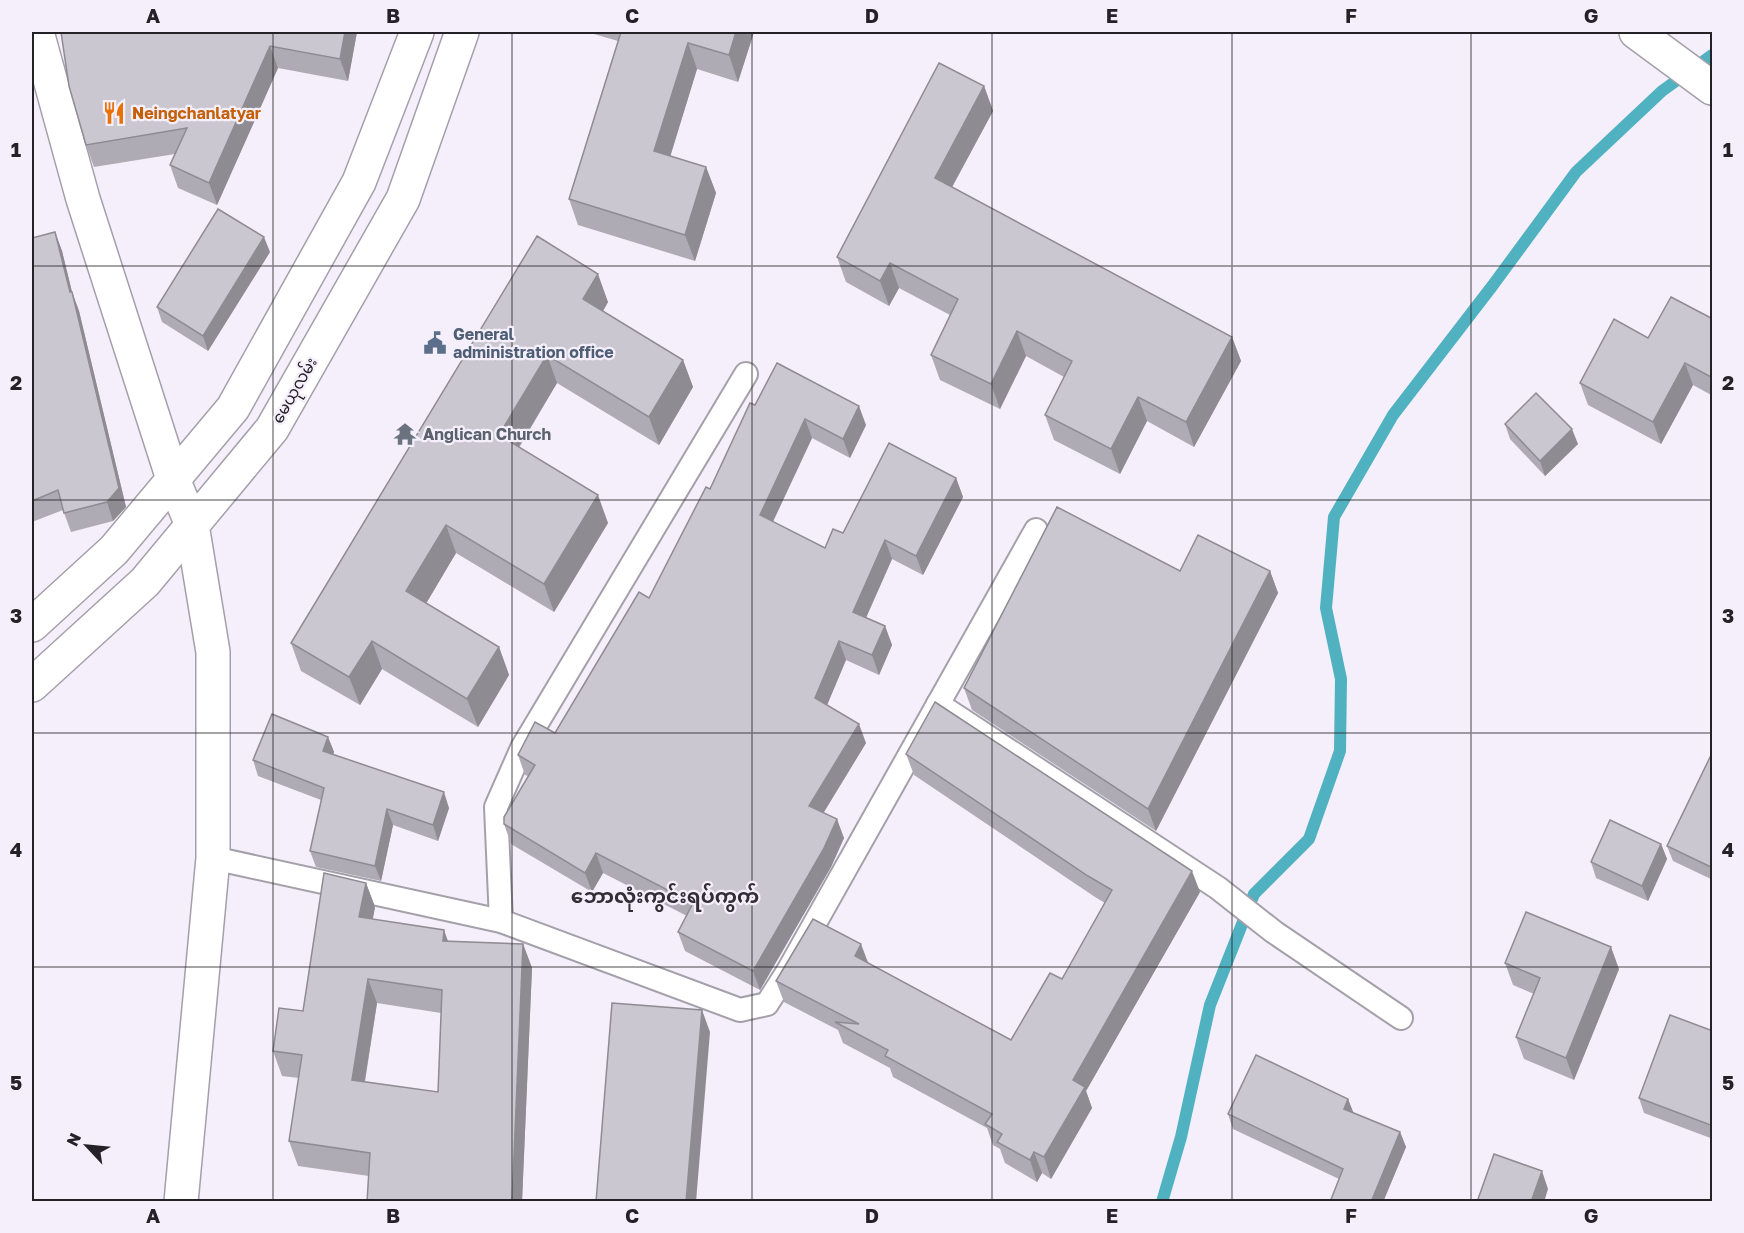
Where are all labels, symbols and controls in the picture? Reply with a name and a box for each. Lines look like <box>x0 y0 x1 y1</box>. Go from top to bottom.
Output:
text: A <box>146 3 160 27</box>
text: B <box>386 3 400 27</box>
text: C <box>625 3 639 27</box>
text: D <box>865 3 879 27</box>
text: E <box>1106 3 1118 27</box>
text: F <box>1345 3 1357 27</box>
text: G <box>1584 3 1598 27</box>
restaurant icon: Neingchanlatyar <box>101 100 127 126</box>
place label: Neingchanlatyar <box>132 103 261 123</box>
text: 1 <box>11 137 21 161</box>
text: 1 <box>1723 137 1733 161</box>
place label: General administration office <box>453 324 614 362</box>
public building icon: General administration office <box>422 330 448 356</box>
street label: မေယုလမ်း <box>266 353 325 429</box>
text: 2 <box>10 370 22 394</box>
text: 2 <box>1722 370 1734 394</box>
temple icon: Anglican Church <box>392 421 418 447</box>
place label: Anglican Church <box>423 424 551 444</box>
text: 3 <box>10 603 22 627</box>
text: 3 <box>1722 603 1734 627</box>
text: 4 <box>10 837 22 861</box>
text: 4 <box>1722 837 1734 861</box>
district label: ဘောလုံးကွင်းရပ်ကွက် <box>571 883 759 912</box>
text: 5 <box>10 1070 22 1094</box>
text: 5 <box>1722 1070 1734 1094</box>
north arrow <box>57 1116 117 1176</box>
text: N <box>62 1130 85 1149</box>
text: A <box>146 1203 160 1227</box>
text: B <box>386 1203 400 1227</box>
text: C <box>625 1203 639 1227</box>
text: D <box>865 1203 879 1227</box>
text: E <box>1106 1203 1118 1227</box>
text: F <box>1345 1203 1357 1227</box>
text: G <box>1584 1203 1598 1227</box>

